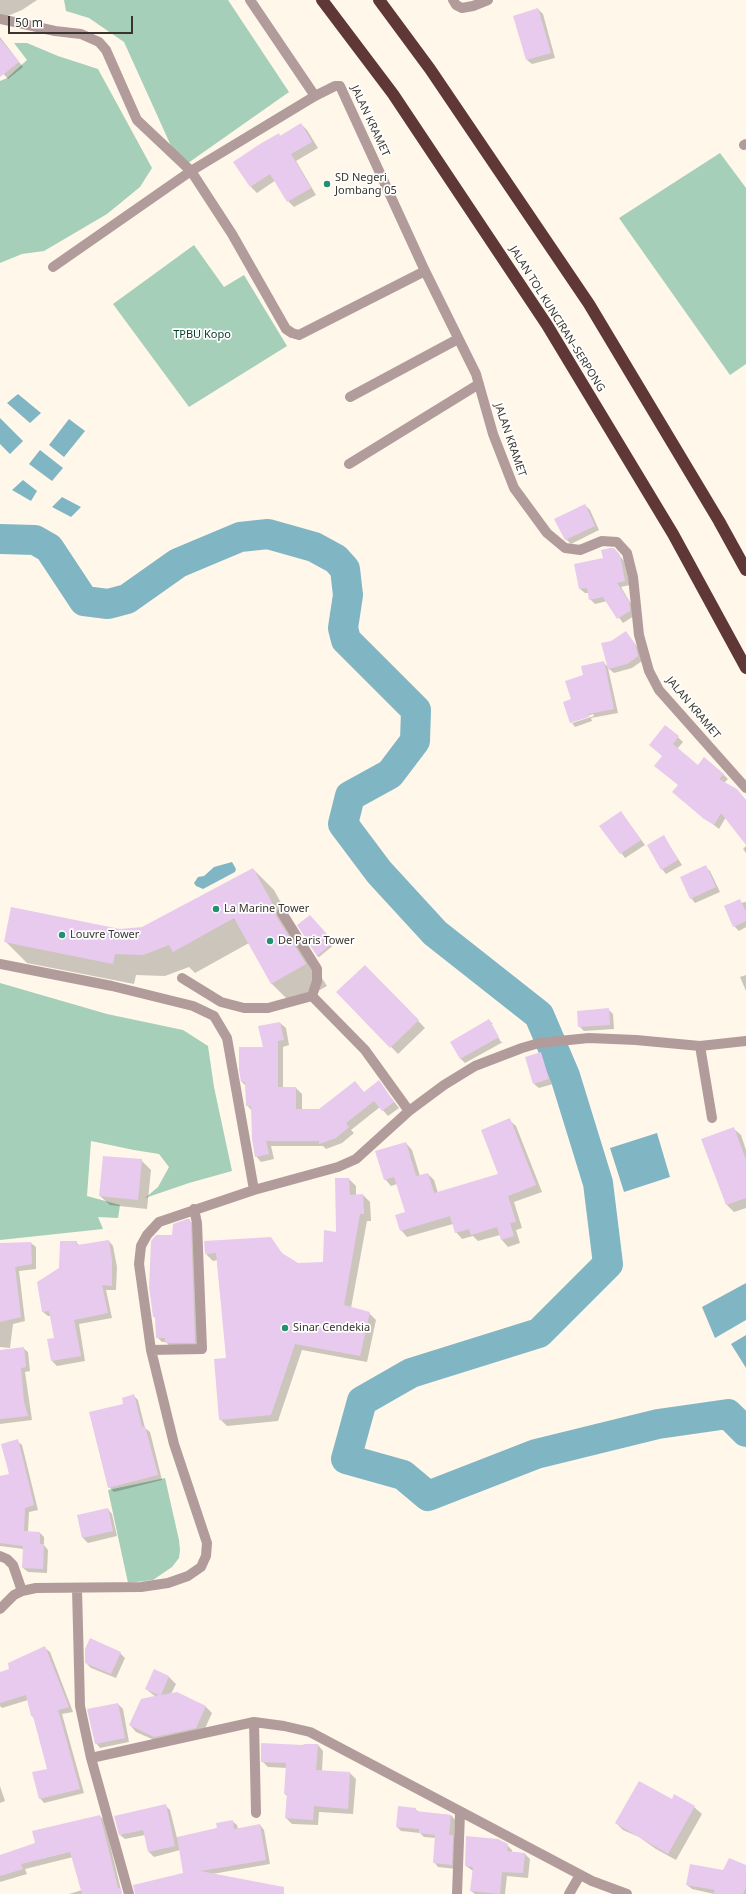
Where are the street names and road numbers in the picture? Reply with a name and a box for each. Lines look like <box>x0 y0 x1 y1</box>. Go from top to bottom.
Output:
street label: JALAN KRAMET <box>348 83 392 159</box>
street label: JALAN TOL KUNCIRAN–SERPONG <box>507 244 607 394</box>
street label: JALAN KRAMET <box>491 401 529 479</box>
street label: JALAN KRAMET <box>663 674 723 742</box>

